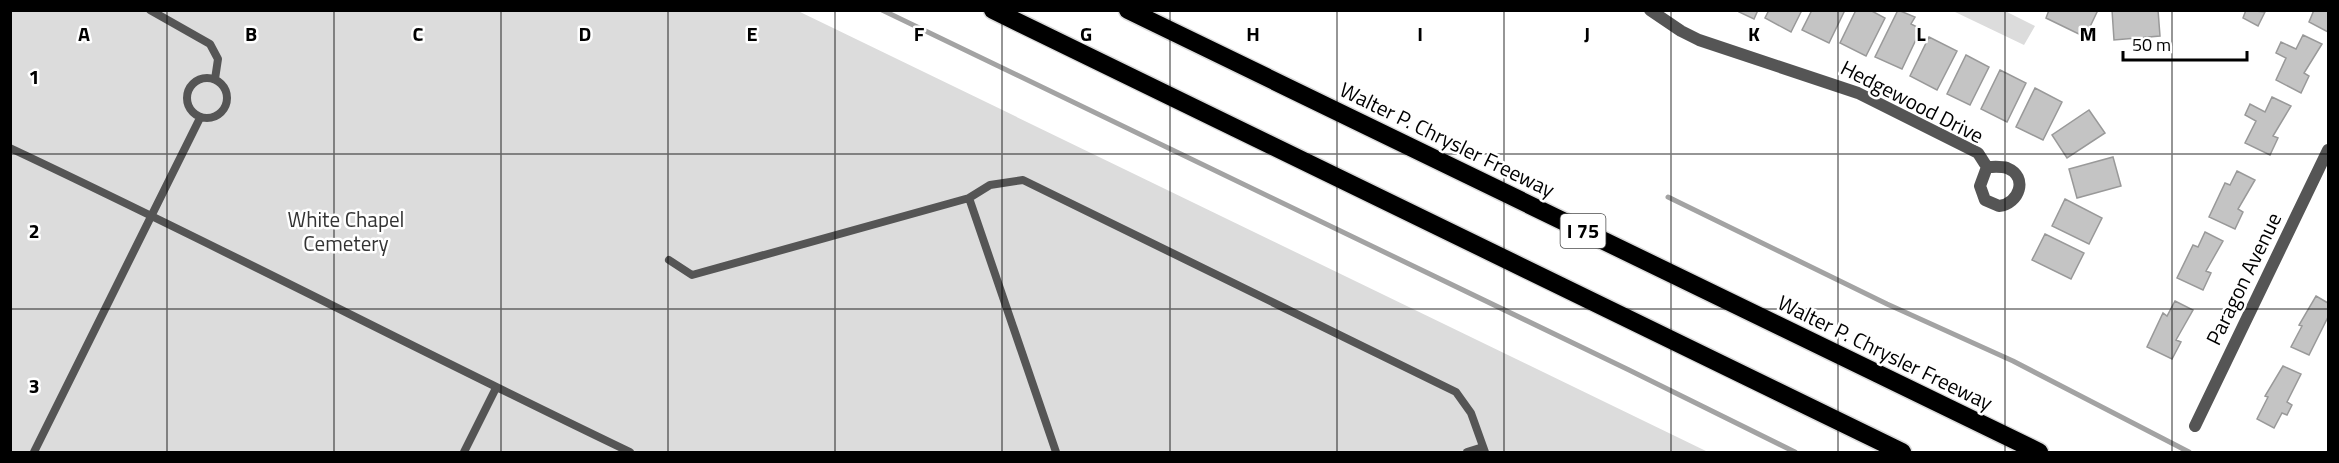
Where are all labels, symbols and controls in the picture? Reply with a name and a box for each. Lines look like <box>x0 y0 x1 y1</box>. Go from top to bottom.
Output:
text: A <box>78 18 90 49</box>
text: B <box>245 18 257 49</box>
text: C <box>413 18 424 49</box>
text: D <box>579 18 591 49</box>
text: E <box>746 18 758 49</box>
text: F <box>914 18 925 49</box>
text: G <box>1080 18 1092 49</box>
text: H <box>1246 18 1260 49</box>
text: I <box>1417 18 1423 49</box>
text: J <box>1584 18 1590 49</box>
text: K <box>1748 18 1760 49</box>
text: L <box>1916 18 1926 49</box>
text: M <box>2079 18 2097 49</box>
scale bar <box>2123 24 2248 62</box>
text: 50 m <box>2132 31 2171 58</box>
street label: Hedgewood Drive <box>1835 51 1990 151</box>
text: 1 <box>28 61 40 92</box>
street label: Walter P. Chrysler Freeway <box>1334 73 1560 205</box>
park label: White Chapel Cemetery <box>288 203 404 259</box>
street label: Paragon Avenue <box>2197 207 2289 350</box>
road number: I 75 <box>1560 214 1606 248</box>
text: 2 <box>28 215 40 246</box>
street label: Walter P. Chrysler Freeway <box>1772 286 1998 418</box>
text: 3 <box>28 370 40 401</box>

